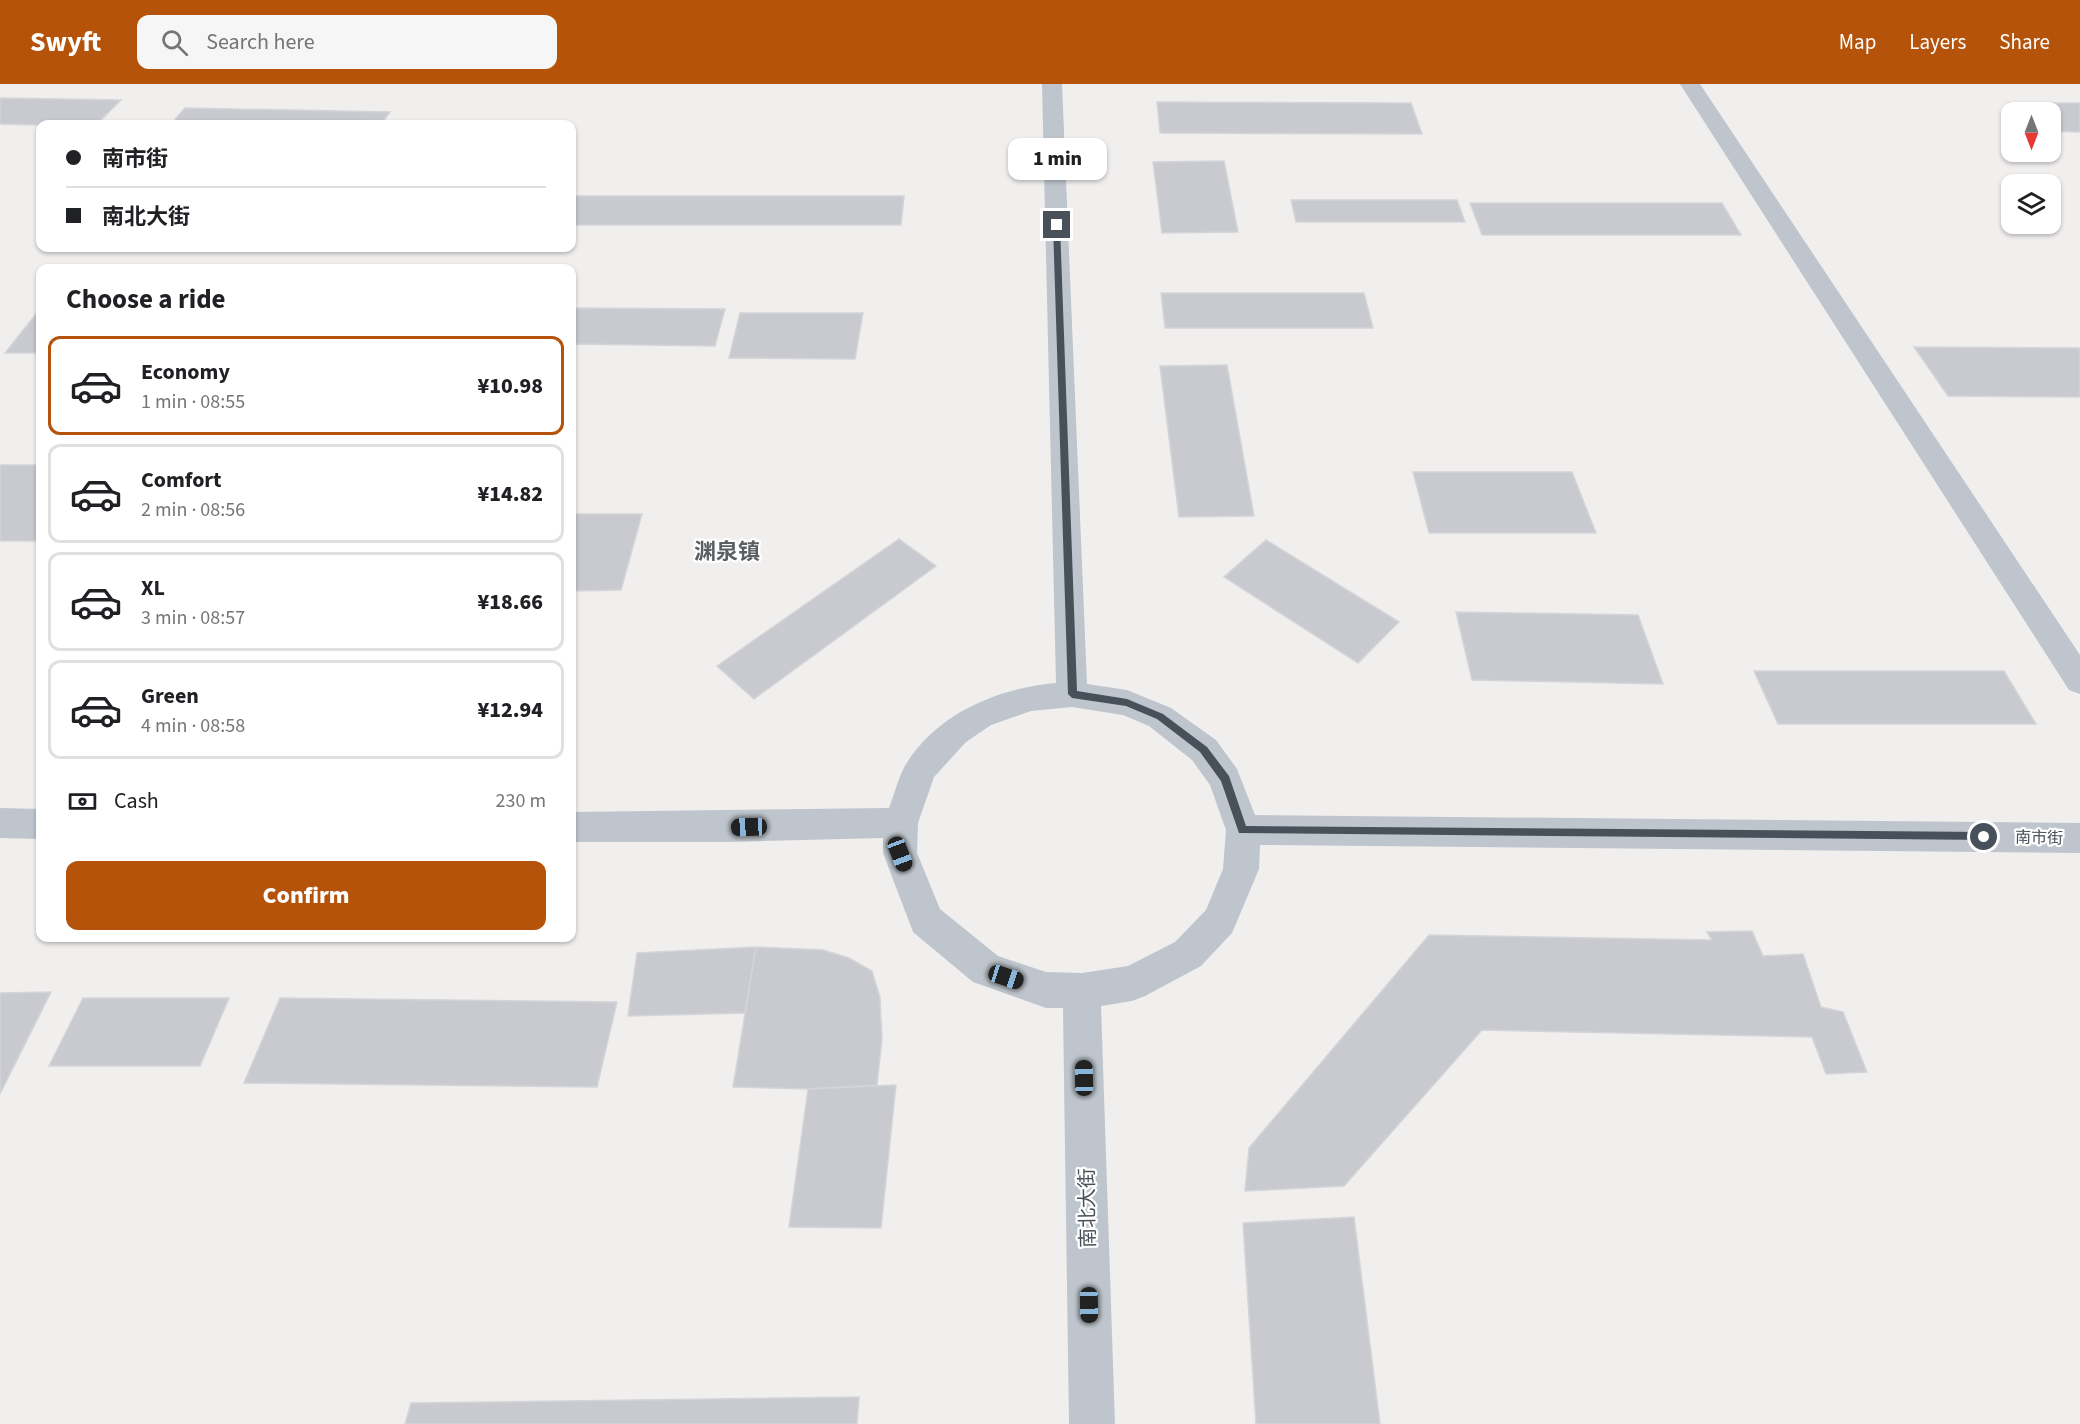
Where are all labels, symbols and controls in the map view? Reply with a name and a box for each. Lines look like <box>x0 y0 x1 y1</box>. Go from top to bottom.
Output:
search box <box>137 15 557 69</box>
text: Swyft <box>30 22 101 62</box>
icon: search <box>158 26 191 59</box>
text: Search here <box>206 26 315 58</box>
text: Map <box>1839 27 1876 57</box>
text: Layers <box>1909 27 1966 57</box>
text: Share <box>1999 27 2050 57</box>
north arrow <box>2001 102 2061 162</box>
map controls <box>2001 102 2061 234</box>
callout: 1 min <box>1008 138 1106 180</box>
text: 南市街 <box>102 143 168 175</box>
text: 1 min <box>1033 145 1082 173</box>
button: layers <box>2001 174 2061 234</box>
text: 南北大街 <box>102 201 190 233</box>
route end <box>1043 211 1070 238</box>
text: Choose a ride <box>66 280 226 319</box>
text: Economy <box>141 356 230 388</box>
icon: car <box>69 359 123 413</box>
text: ¥10.98 <box>477 370 543 402</box>
text: 1 min · 08:55 <box>141 388 245 416</box>
text: Comfort <box>141 464 222 496</box>
icon: car <box>69 467 123 521</box>
text: ¥14.82 <box>477 478 543 510</box>
text: 2 min · 08:56 <box>141 496 245 524</box>
district label: 渊泉镇 <box>694 536 760 568</box>
text: XL <box>141 572 165 604</box>
icon: car <box>69 575 123 629</box>
text: ¥18.66 <box>477 586 543 618</box>
text: 3 min · 08:57 <box>141 604 245 632</box>
text: Green <box>141 680 199 712</box>
icon: car <box>69 683 123 737</box>
text: ¥12.94 <box>477 694 543 726</box>
text: 4 min · 08:58 <box>141 712 245 740</box>
icon: cash <box>66 785 99 818</box>
text: Cash <box>114 785 159 817</box>
text: 230 m <box>496 787 546 815</box>
car <box>731 817 767 837</box>
route start <box>1970 823 1997 850</box>
street label: 南市街 <box>2015 827 2063 849</box>
car <box>885 834 915 874</box>
button: Confirm <box>66 861 546 930</box>
car <box>986 963 1026 991</box>
car <box>1075 1060 1093 1096</box>
street label: 南北大街 <box>1073 1168 1103 1248</box>
car <box>1080 1287 1098 1323</box>

